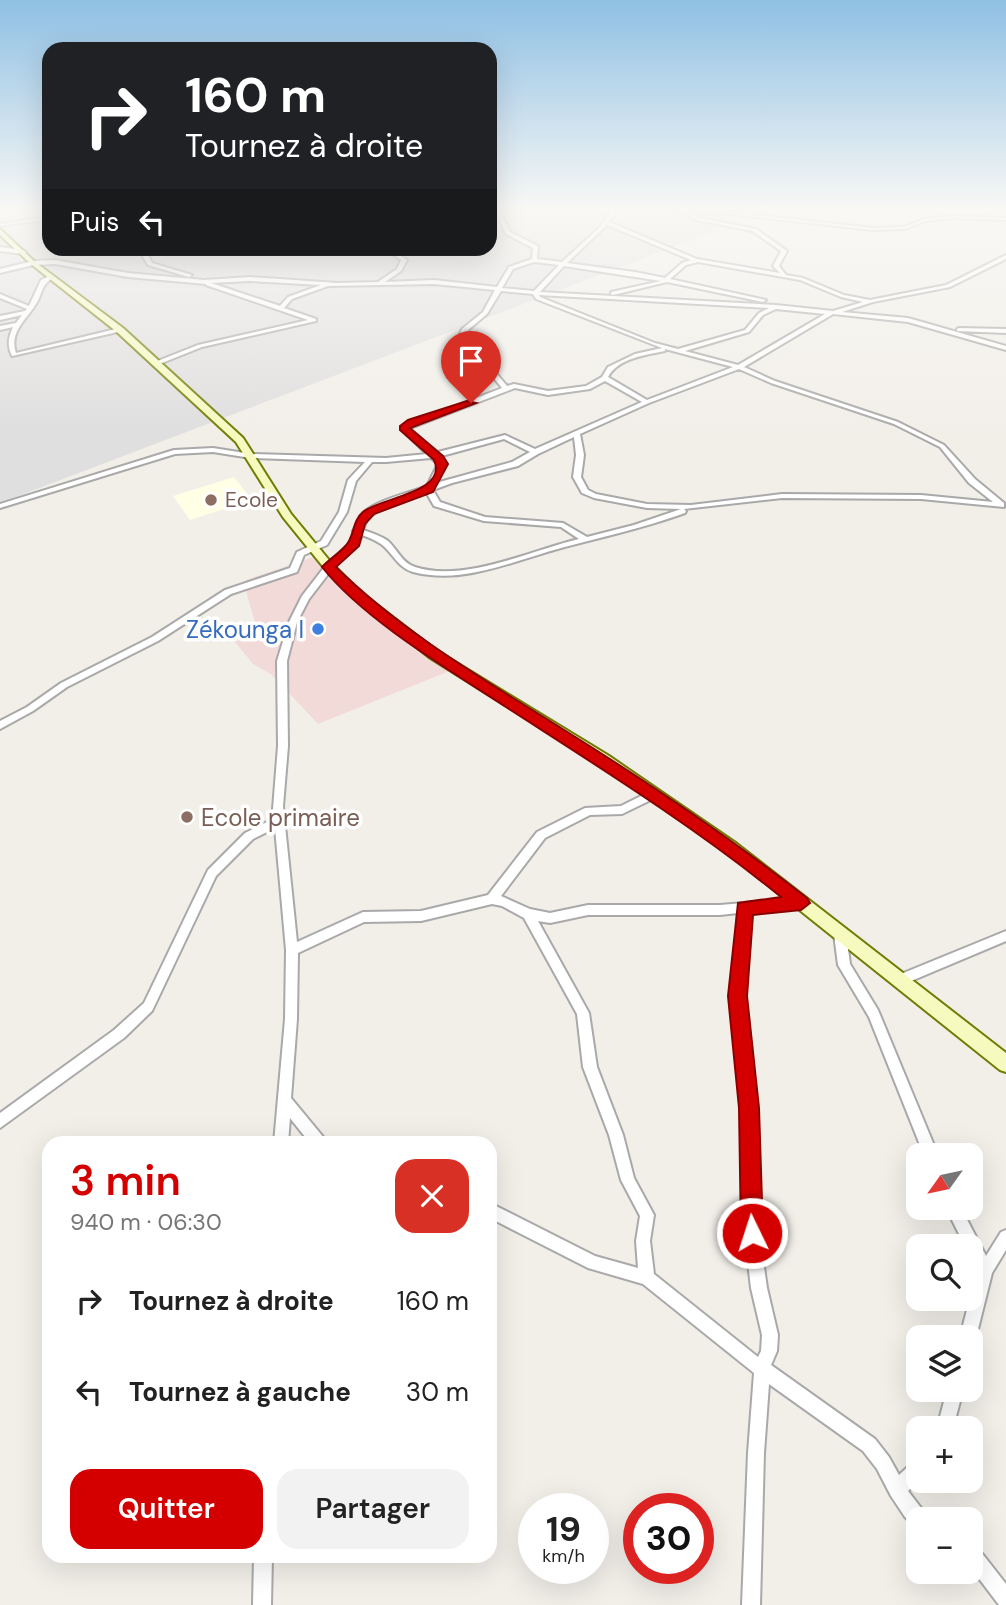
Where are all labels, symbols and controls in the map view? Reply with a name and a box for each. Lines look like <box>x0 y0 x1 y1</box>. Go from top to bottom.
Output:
text: 160 m <box>185 63 326 127</box>
icon: right <box>70 70 161 161</box>
text: Tournez à droite <box>185 125 423 167</box>
icon: left <box>133 203 171 241</box>
text: Puis <box>70 205 119 239</box>
pin <box>441 331 501 403</box>
icon: arrive <box>452 342 490 380</box>
place label: Ecole <box>225 486 278 514</box>
marker: Ecole <box>203 492 219 508</box>
place label: Zékounga I <box>186 614 304 645</box>
marker: Zékounga I <box>310 621 326 637</box>
place label: Ecole primaire <box>201 802 360 833</box>
marker: Ecole primaire <box>179 809 195 825</box>
north arrow <box>906 1143 984 1220</box>
map controls <box>906 1143 983 1584</box>
text: 3 min <box>70 1153 181 1208</box>
button: close <box>395 1159 469 1233</box>
position arrow <box>715 1196 789 1270</box>
text: 940 m · 06:30 <box>70 1207 222 1237</box>
button: search <box>906 1234 983 1311</box>
icon: right <box>70 1282 108 1320</box>
text: Tournez à droite <box>129 1284 334 1318</box>
text: 160 m <box>397 1284 469 1318</box>
button: layers <box>906 1325 983 1402</box>
icon: left <box>70 1373 108 1411</box>
text: Tournez à gauche <box>129 1375 351 1409</box>
text: 30 m <box>406 1375 469 1409</box>
button: + <box>906 1416 983 1493</box>
button: Quitter <box>70 1469 263 1549</box>
button: Partager <box>277 1469 469 1549</box>
speed limit sign: 30 <box>623 1493 714 1584</box>
text: 19 <box>546 1506 581 1552</box>
button: − <box>906 1507 983 1584</box>
text: km/h <box>542 1544 585 1568</box>

